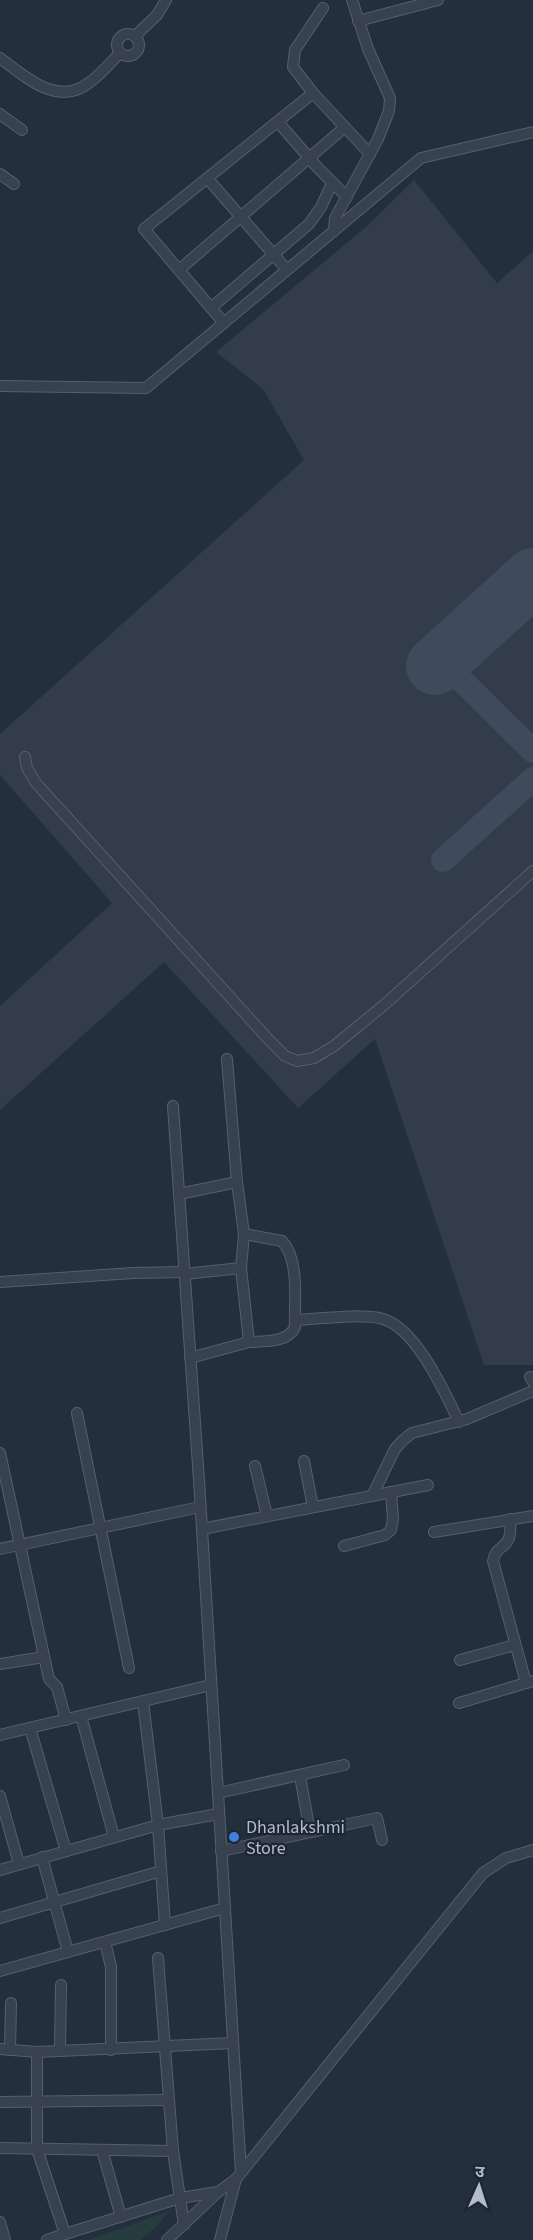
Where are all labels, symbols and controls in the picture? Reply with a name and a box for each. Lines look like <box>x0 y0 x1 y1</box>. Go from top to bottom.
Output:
place label: Dhanlakshmi Store <box>246 1815 345 1861</box>
marker: Dhanlakshmi Store <box>227 1830 241 1844</box>
north arrow <box>449 2156 509 2216</box>
text: उ <box>474 2161 486 2183</box>

